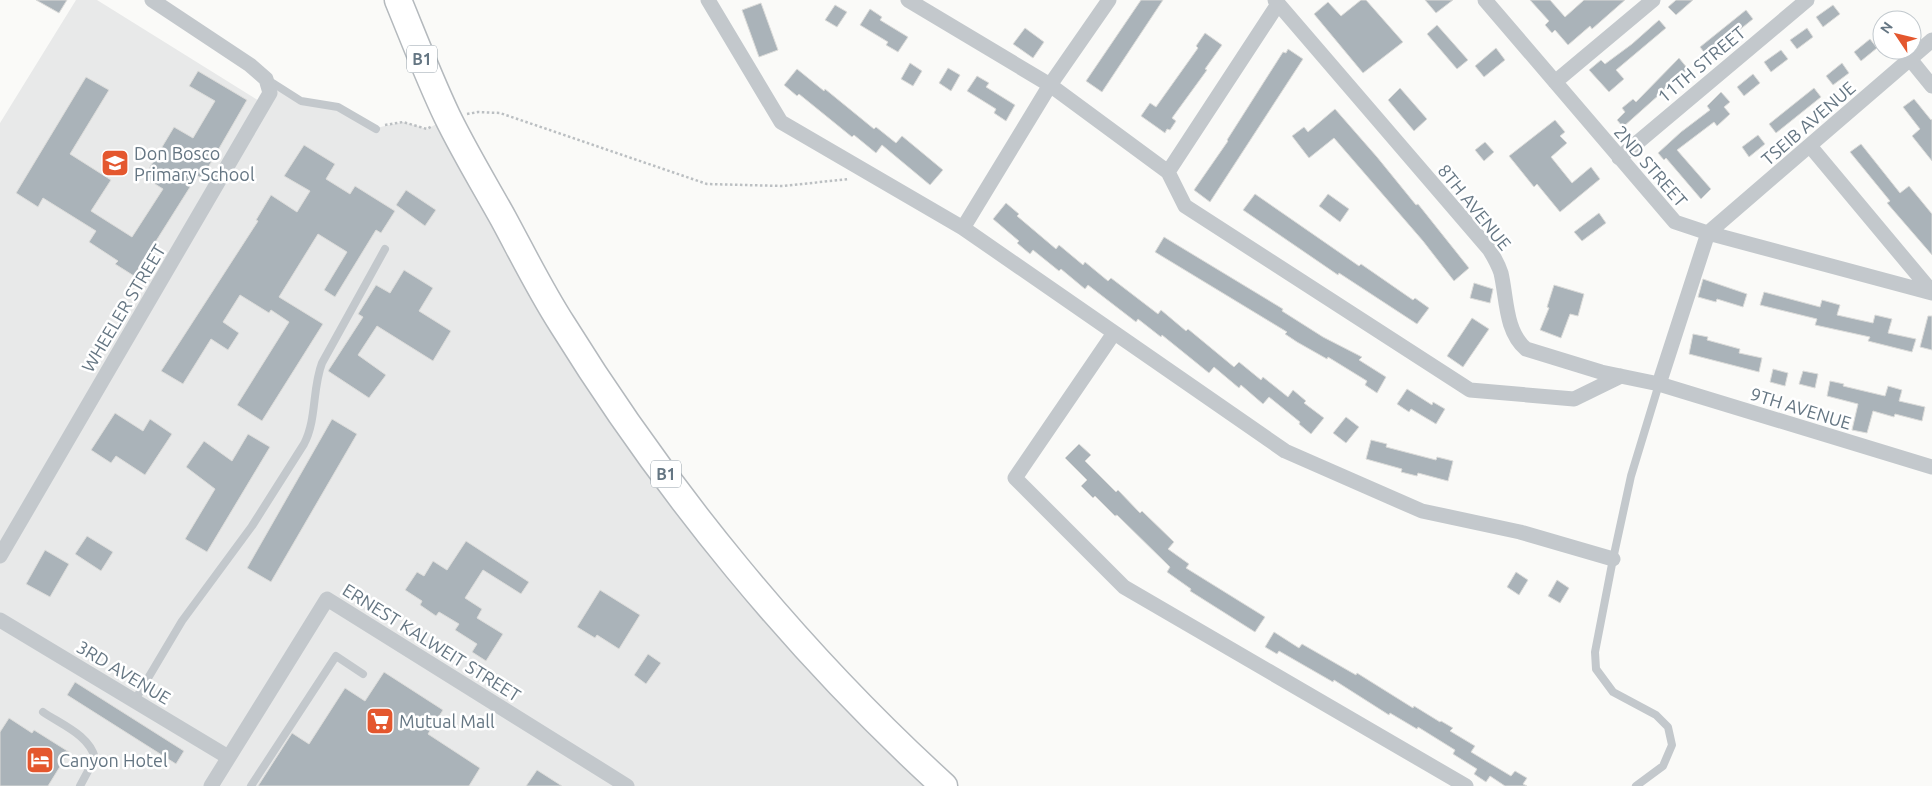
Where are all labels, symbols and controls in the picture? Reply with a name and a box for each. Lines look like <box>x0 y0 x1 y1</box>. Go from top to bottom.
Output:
north arrow <box>1872 10 1922 60</box>
text: N <box>1877 19 1896 36</box>
street label: 11TH STREET <box>1653 22 1749 106</box>
road number: B1 <box>407 46 437 72</box>
street label: TSEIB AVENUE <box>1757 77 1859 169</box>
street label: 2ND STREET <box>1610 121 1692 211</box>
place label: Don Bosco Primary School <box>134 143 255 184</box>
school or university icon: Don Bosco Primary School <box>100 148 130 178</box>
street label: 8TH AVENUE <box>1434 160 1516 254</box>
street label: WHEELER STREET <box>77 241 169 375</box>
street label: 9TH AVENUE <box>1748 383 1854 433</box>
road number: B1 <box>651 460 681 488</box>
street label: ERNEST KALWEIT STREET <box>339 579 525 705</box>
street label: 3RD AVENUE <box>74 636 174 708</box>
supermarket icon: Mutual Mall <box>365 706 395 736</box>
place label: Mutual Mall <box>399 711 495 731</box>
hotel icon: Canyon Hotel <box>25 745 55 775</box>
place label: Canyon Hotel <box>59 750 168 770</box>

